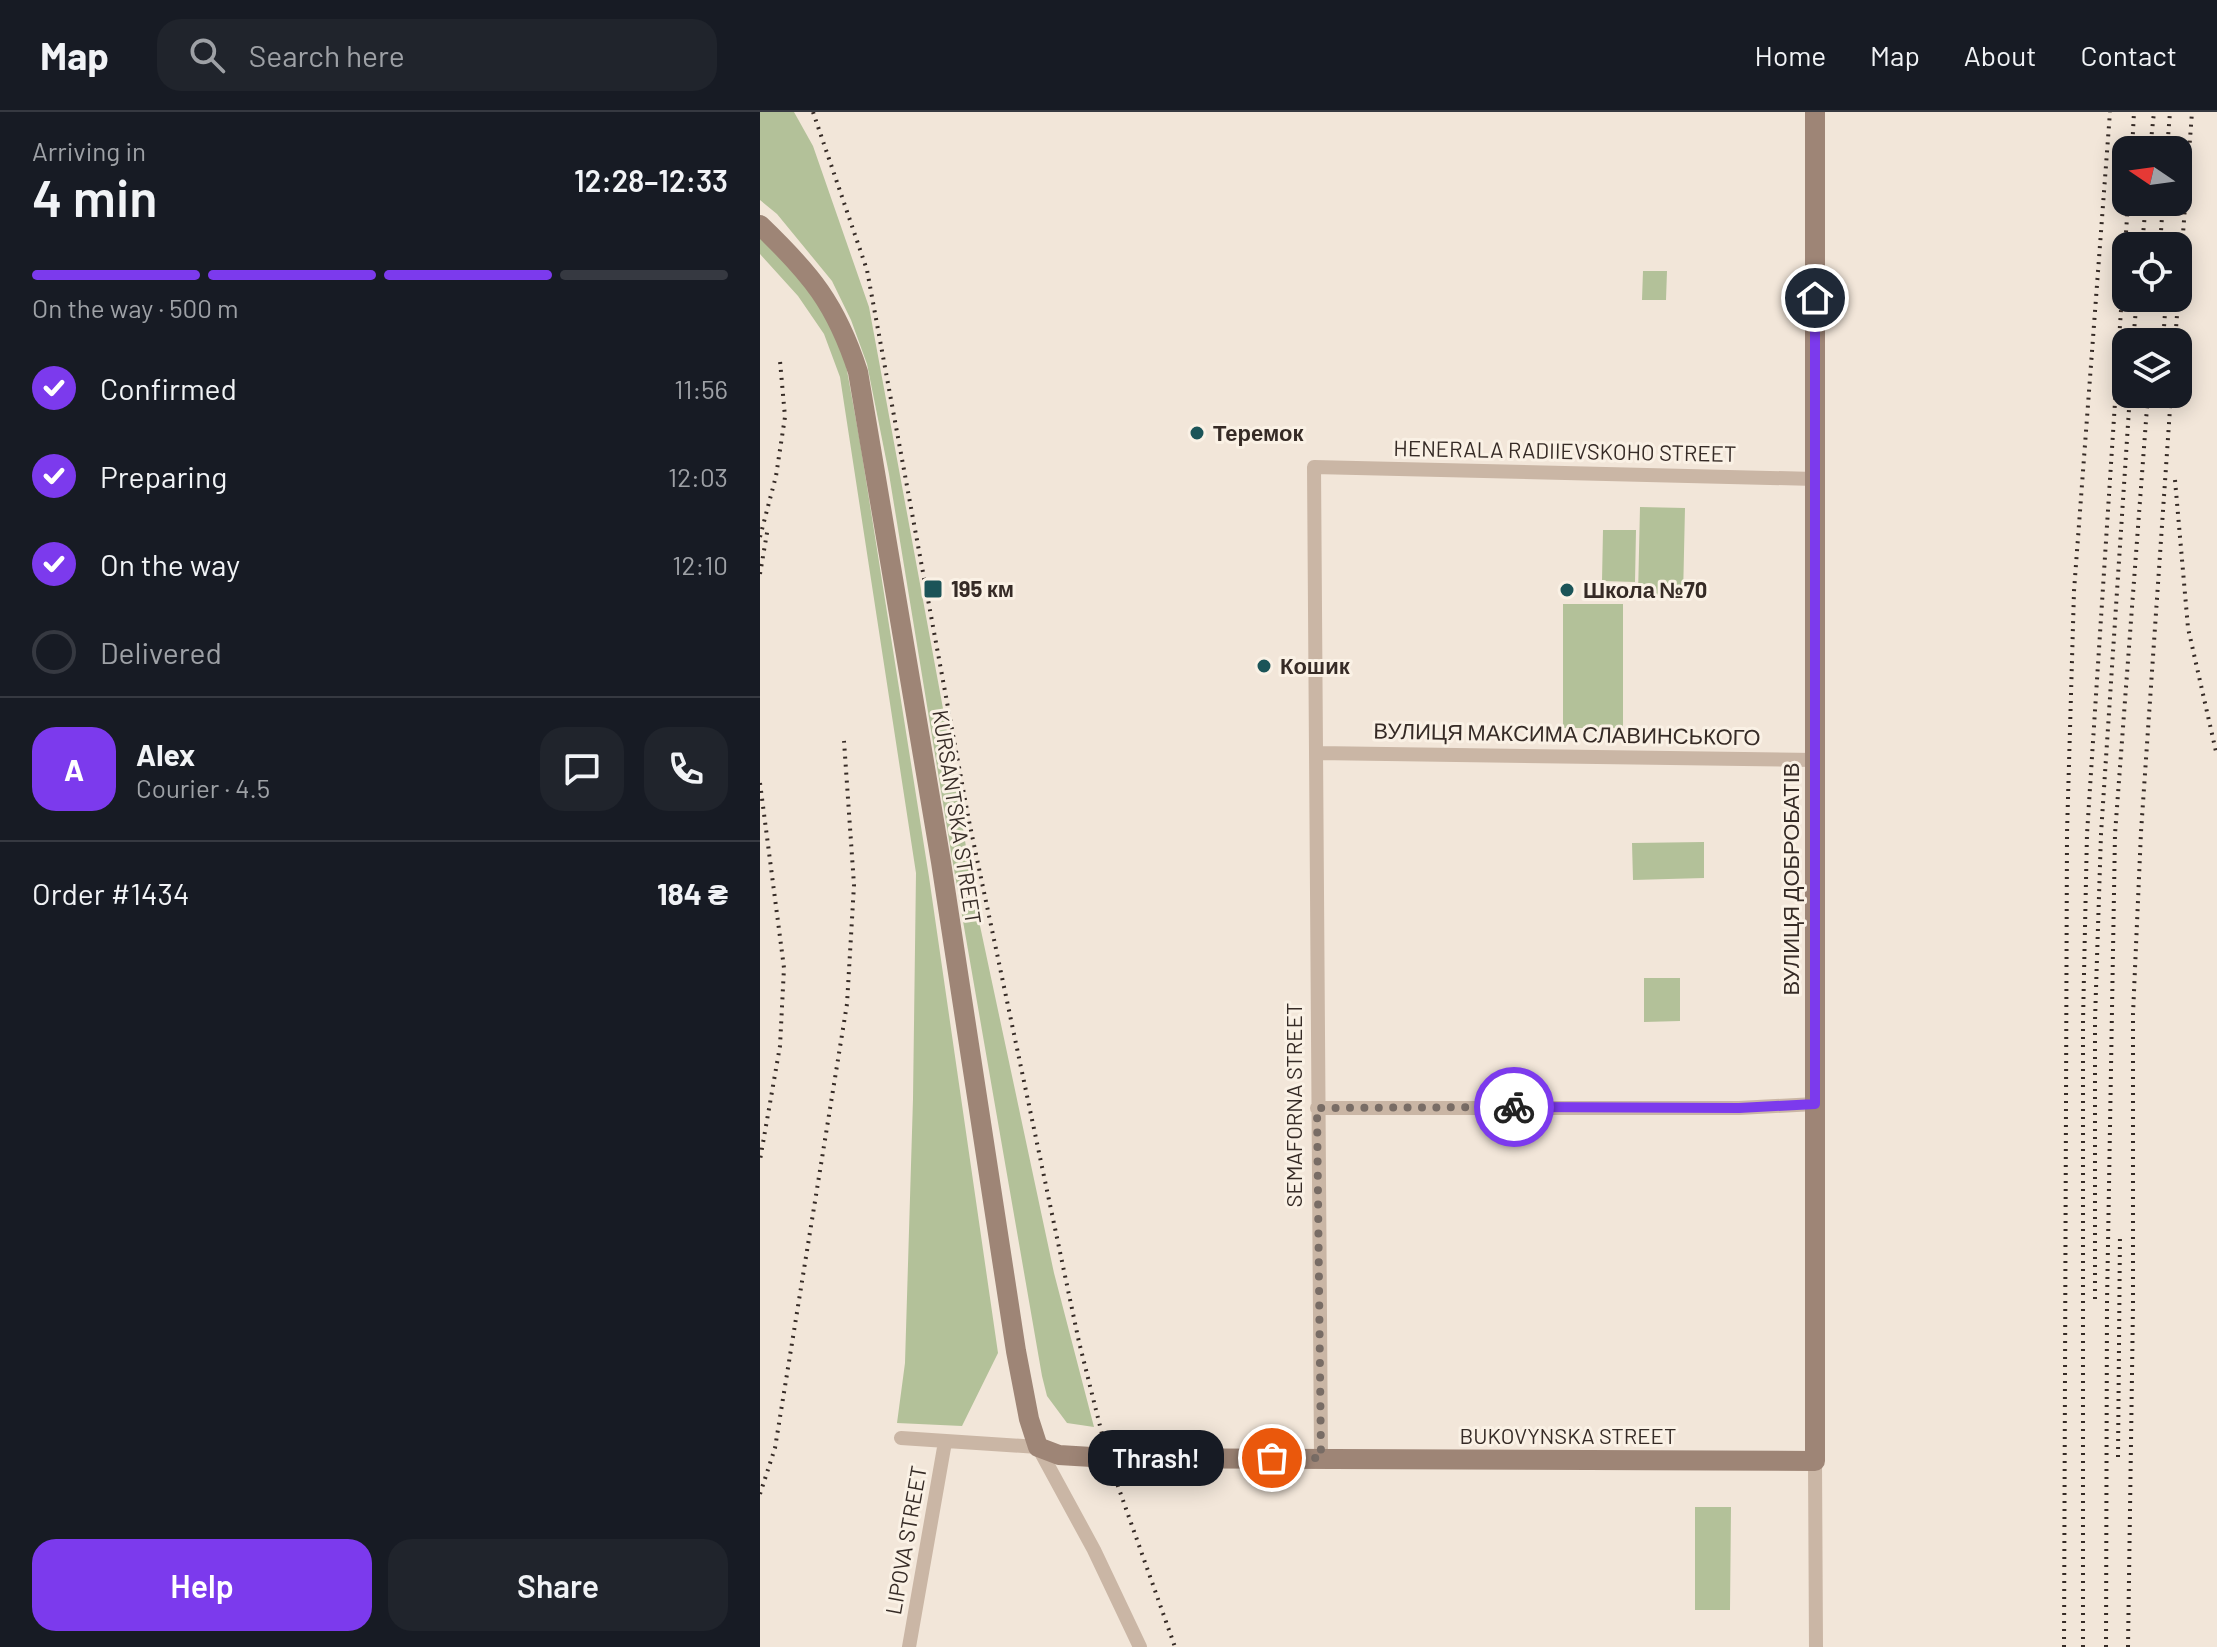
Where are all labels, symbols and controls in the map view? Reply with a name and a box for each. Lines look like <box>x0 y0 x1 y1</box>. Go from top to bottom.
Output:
search box <box>157 19 717 91</box>
text: Map <box>40 32 109 78</box>
icon: search <box>185 33 229 77</box>
text: Search here <box>249 37 405 73</box>
text: Home <box>1755 38 1826 72</box>
text: Map <box>1870 38 1920 72</box>
text: About <box>1964 38 2036 72</box>
text: Contact <box>2080 38 2177 72</box>
text: Arriving in <box>32 135 146 166</box>
north arrow <box>2112 136 2192 216</box>
map controls <box>2112 136 2192 408</box>
text: 12:28–12:33 <box>574 162 728 198</box>
text: 4 min <box>32 165 157 227</box>
button: locate <box>2112 232 2192 312</box>
pin <box>1781 264 1849 332</box>
icon: home <box>1793 276 1837 320</box>
text: On the way · 500 m <box>32 292 239 323</box>
button: layers <box>2112 328 2192 408</box>
icon: check <box>32 366 76 410</box>
text: Confirmed <box>100 370 237 406</box>
text: 11:56 <box>674 373 728 404</box>
place label: Теремок <box>1213 419 1304 446</box>
marker: Теремок <box>1188 424 1206 442</box>
street label: HENERALA RADIIEVSKOHO STREET <box>1393 434 1737 466</box>
icon: check <box>32 454 76 498</box>
text: Preparing <box>100 458 227 494</box>
text: 12:03 <box>668 461 728 492</box>
icon: check <box>32 542 76 586</box>
text: On the way <box>100 546 240 582</box>
text: 12:10 <box>672 549 728 580</box>
place label: 195 км <box>951 575 1014 601</box>
place label: Школа №70 <box>1583 576 1707 602</box>
marker: 195 км <box>922 578 944 600</box>
marker: Школа №70 <box>1558 581 1576 599</box>
text: Delivered <box>100 634 222 670</box>
place label: Кошик <box>1280 652 1351 678</box>
marker: Кошик <box>1255 657 1273 675</box>
street label: KURSANTSKA STREET <box>928 708 988 926</box>
street label: ВУЛИЦЯ МАКСИМА СЛАВИНСЬКОГО <box>1373 717 1761 750</box>
button: chat <box>540 727 624 811</box>
button: phone <box>644 727 728 811</box>
text: Alex <box>136 736 195 772</box>
text: A <box>64 751 84 787</box>
street label: ВУЛИЦЯ ДОБРОБАТІВ <box>1777 763 1804 995</box>
text: Courier · 4.5 <box>136 772 270 803</box>
text: Order #1434 <box>32 875 190 911</box>
text: 184 ₴ <box>657 875 728 911</box>
street label: SEMAFORNA STREET <box>1280 1003 1306 1207</box>
courier <box>1474 1067 1554 1147</box>
icon: bike <box>1492 1085 1536 1129</box>
street label: BUKOVYNSKA STREET <box>1460 1422 1676 1448</box>
pin <box>1238 1424 1306 1492</box>
callout: Thrash! <box>1088 1430 1224 1486</box>
icon: bag <box>1250 1436 1294 1480</box>
text: Thrash! <box>1112 1442 1200 1473</box>
street label: LIPOVA STREET <box>879 1463 931 1616</box>
button: Help <box>32 1539 372 1631</box>
button: Share <box>388 1539 728 1631</box>

